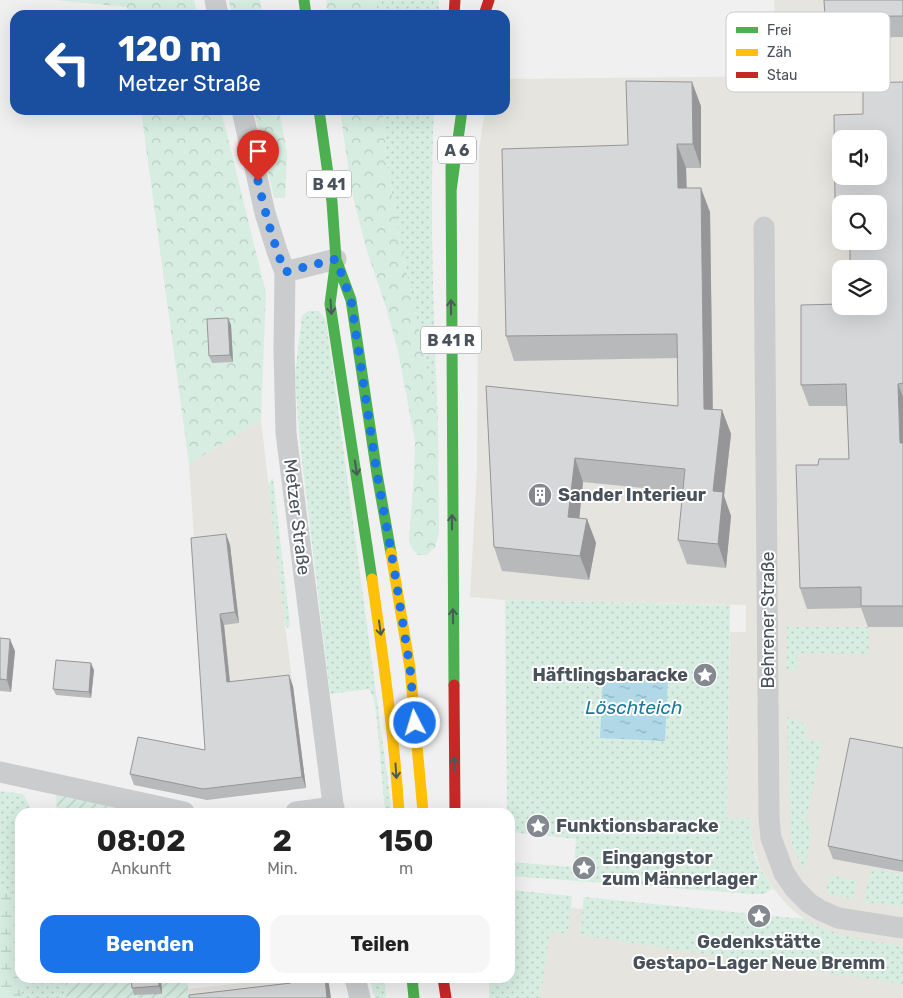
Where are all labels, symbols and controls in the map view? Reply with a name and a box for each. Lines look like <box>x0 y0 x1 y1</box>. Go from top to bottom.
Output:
legend <box>726 12 890 92</box>
text: Frei <box>767 22 791 39</box>
text: 120 m <box>118 28 221 70</box>
icon: left <box>35 30 100 95</box>
text: Zäh <box>767 44 792 61</box>
text: Stau <box>767 67 797 84</box>
text: Metzer Straße <box>118 70 261 97</box>
pin <box>237 130 279 181</box>
map controls <box>832 130 887 315</box>
button: sound <box>832 130 887 185</box>
road number: A 6 <box>438 136 476 164</box>
icon: arrive <box>244 137 272 165</box>
road number: B 41 <box>306 170 352 198</box>
button: search <box>832 195 887 250</box>
button: layers <box>832 260 887 315</box>
one-way arrow <box>327 299 336 315</box>
one-way arrow <box>446 299 456 315</box>
road number: B 41 R <box>421 326 481 354</box>
street label: Metzer Straße <box>279 458 315 576</box>
one-way arrow <box>352 459 362 475</box>
building icon: Sander Interieur <box>527 482 553 508</box>
place label: Sander Interieur <box>558 484 706 506</box>
one-way arrow <box>447 514 457 530</box>
street label: Behrener Straße <box>757 551 779 689</box>
one-way arrow <box>448 608 458 624</box>
one-way arrow <box>375 620 385 636</box>
place icon: Häftlingsbaracke <box>692 662 718 688</box>
place label: Häftlingsbaracke <box>532 664 688 686</box>
position arrow <box>388 696 440 748</box>
water label: Löschteich <box>585 696 683 719</box>
one-way arrow <box>449 756 459 772</box>
one-way arrow <box>392 763 401 779</box>
place icon: Funktionsbaracke <box>525 813 551 839</box>
place label: Funktionsbaracke <box>556 815 719 837</box>
text: 08:02 <box>96 823 186 859</box>
text: 2 <box>273 823 292 859</box>
text: 150 <box>379 823 434 859</box>
place label: Eingangstor zum Männerlager <box>602 847 757 890</box>
place icon: Eingangstor zum Männerlager <box>571 855 597 881</box>
text: Ankunft <box>111 859 171 878</box>
text: Min. <box>267 859 297 878</box>
text: m <box>399 859 413 878</box>
place icon: Gedenkstätte Gestapo-Lager Neue Bremm <box>746 903 772 929</box>
button: Beenden <box>40 915 260 973</box>
button: Teilen <box>270 915 490 973</box>
place label: Gedenkstätte Gestapo-Lager Neue Bremm <box>633 931 885 974</box>

